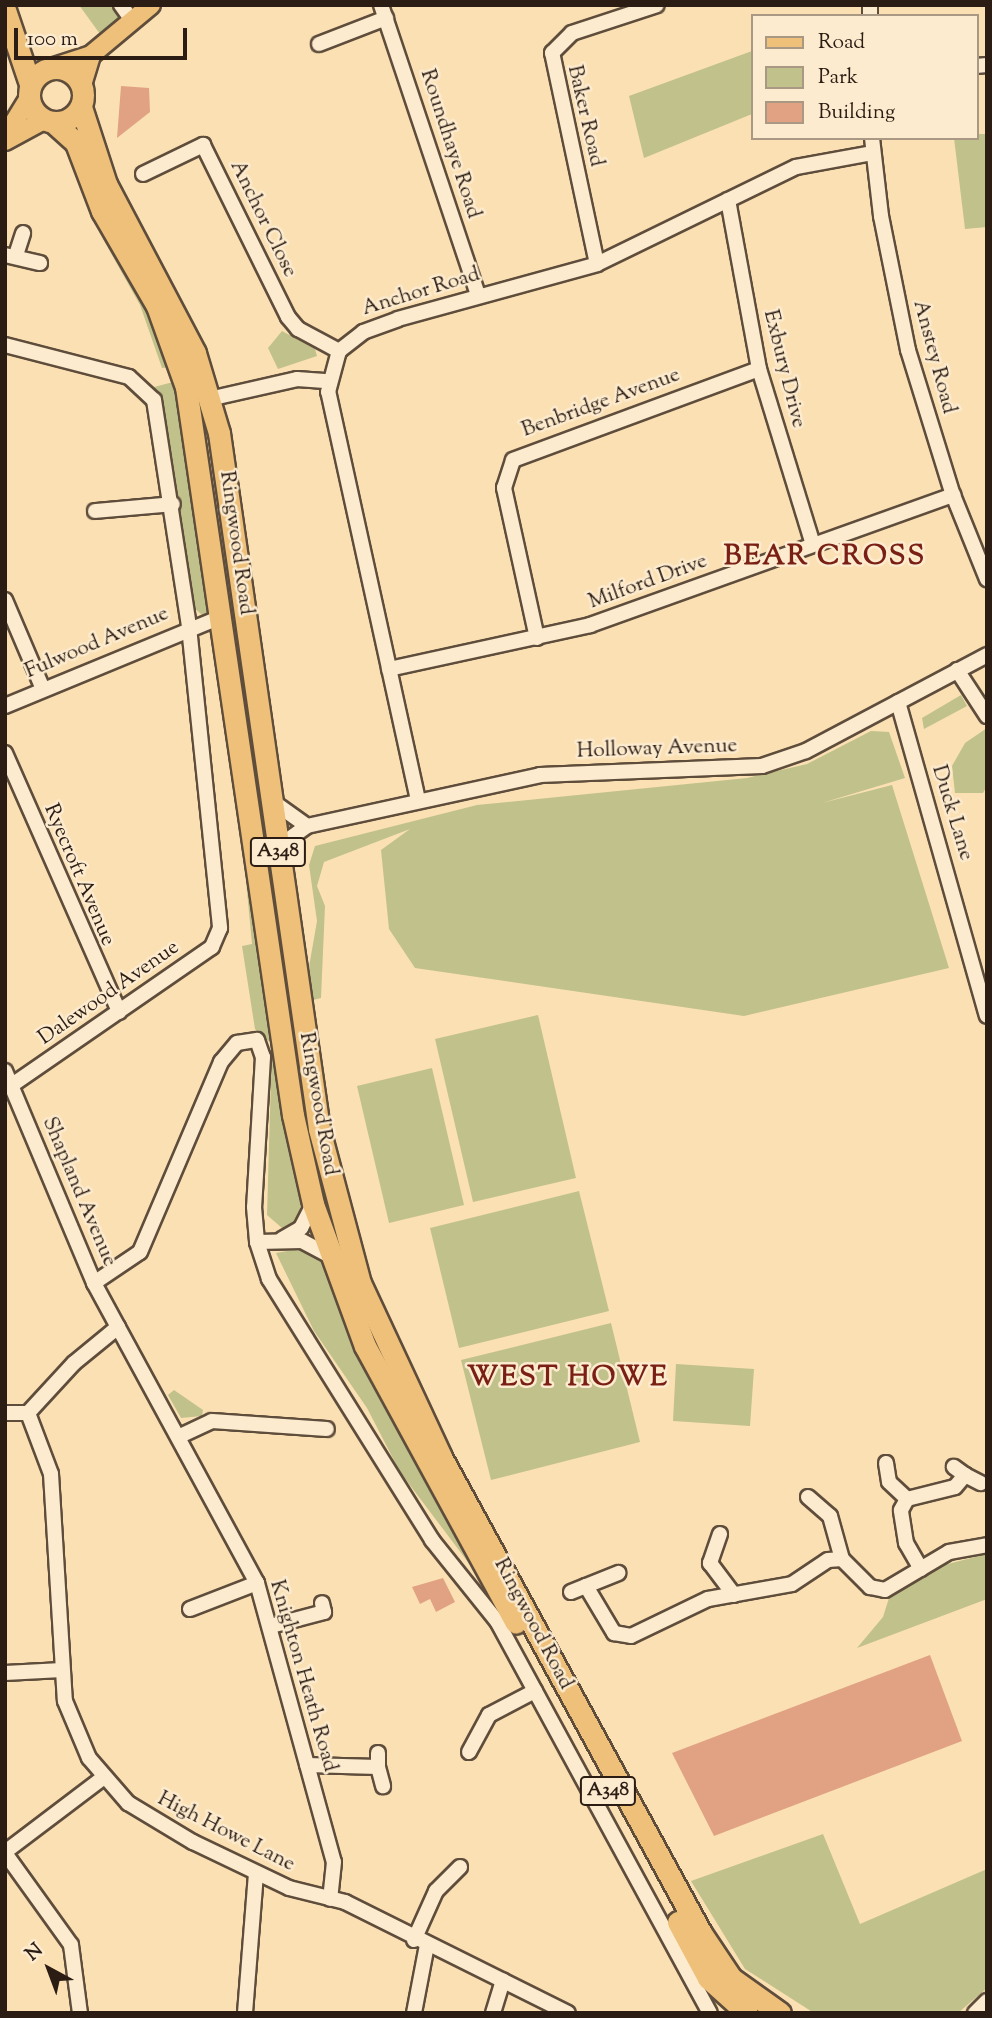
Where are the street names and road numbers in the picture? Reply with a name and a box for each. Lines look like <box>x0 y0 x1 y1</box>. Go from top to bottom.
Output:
street label: Baker Road <box>561 63 609 169</box>
street label: Roundhaye Road <box>414 66 486 222</box>
street label: Anchor Close <box>224 157 302 281</box>
street label: Anchor Road <box>359 262 483 322</box>
street label: Anstey Road <box>907 297 961 417</box>
street label: Exbury Drive <box>757 307 811 431</box>
street label: Benbridge Avenue <box>518 363 684 443</box>
street label: Ringwood Road <box>213 469 259 617</box>
street label: Milford Drive <box>585 549 711 615</box>
street label: Fulwood Avenue <box>21 601 173 685</box>
street label: Holloway Avenue <box>576 734 738 764</box>
street label: Duck Lane <box>926 762 978 864</box>
street label: Ryecroft Avenue <box>38 800 120 950</box>
road number: A348 <box>248 836 308 867</box>
street label: Dalewood Avenue <box>34 935 184 1051</box>
street label: Ringwood Road <box>293 1030 343 1178</box>
street label: Shapland Avenue <box>36 1113 122 1271</box>
street label: Ringwood Road <box>488 1554 578 1694</box>
street label: Knighton Heath Road <box>264 1577 342 1775</box>
road number: A348 <box>578 1776 638 1806</box>
street label: High Howe Lane <box>153 1787 299 1877</box>

